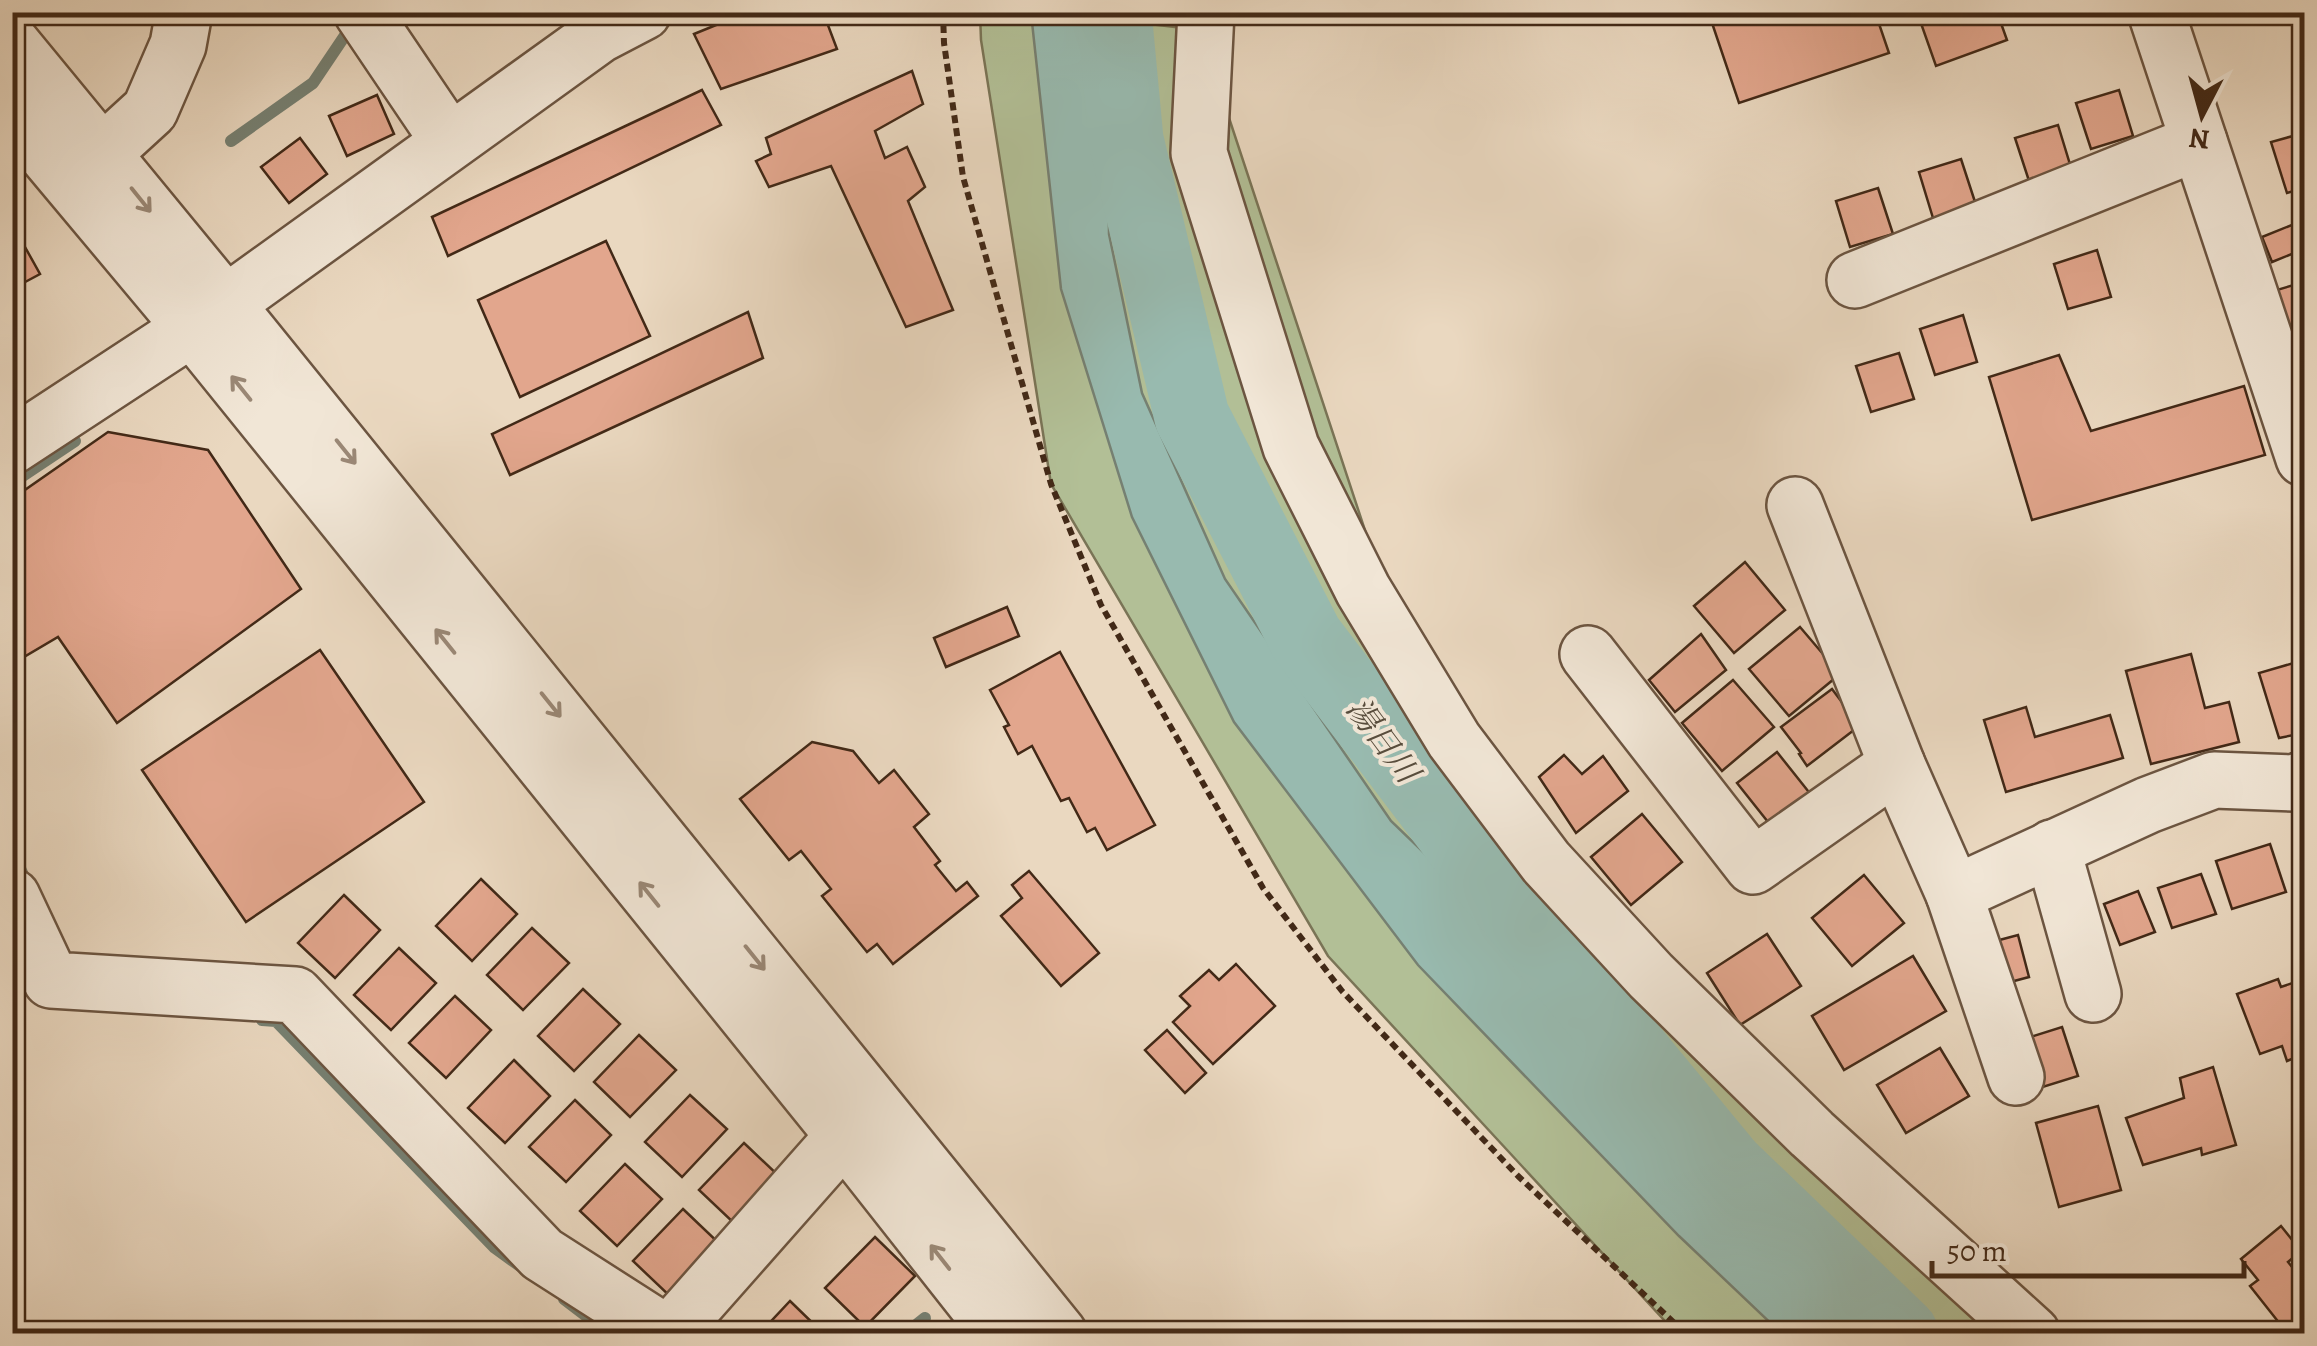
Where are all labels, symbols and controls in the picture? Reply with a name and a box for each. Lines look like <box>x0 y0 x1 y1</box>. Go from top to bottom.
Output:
north arrow <box>2152 65 2252 165</box>
text: N <box>2187 119 2212 159</box>
one-way arrow <box>130 187 152 213</box>
one-way arrow <box>230 376 252 402</box>
one-way arrow <box>335 439 357 465</box>
one-way arrow <box>434 629 456 655</box>
water label: 湯日川 <box>1337 688 1431 794</box>
one-way arrow <box>540 691 561 718</box>
one-way arrow <box>639 881 660 908</box>
one-way arrow <box>744 944 766 970</box>
scale bar <box>1932 1216 2244 1278</box>
text: 50 m <box>1947 1231 2007 1271</box>
one-way arrow <box>930 1244 951 1271</box>

